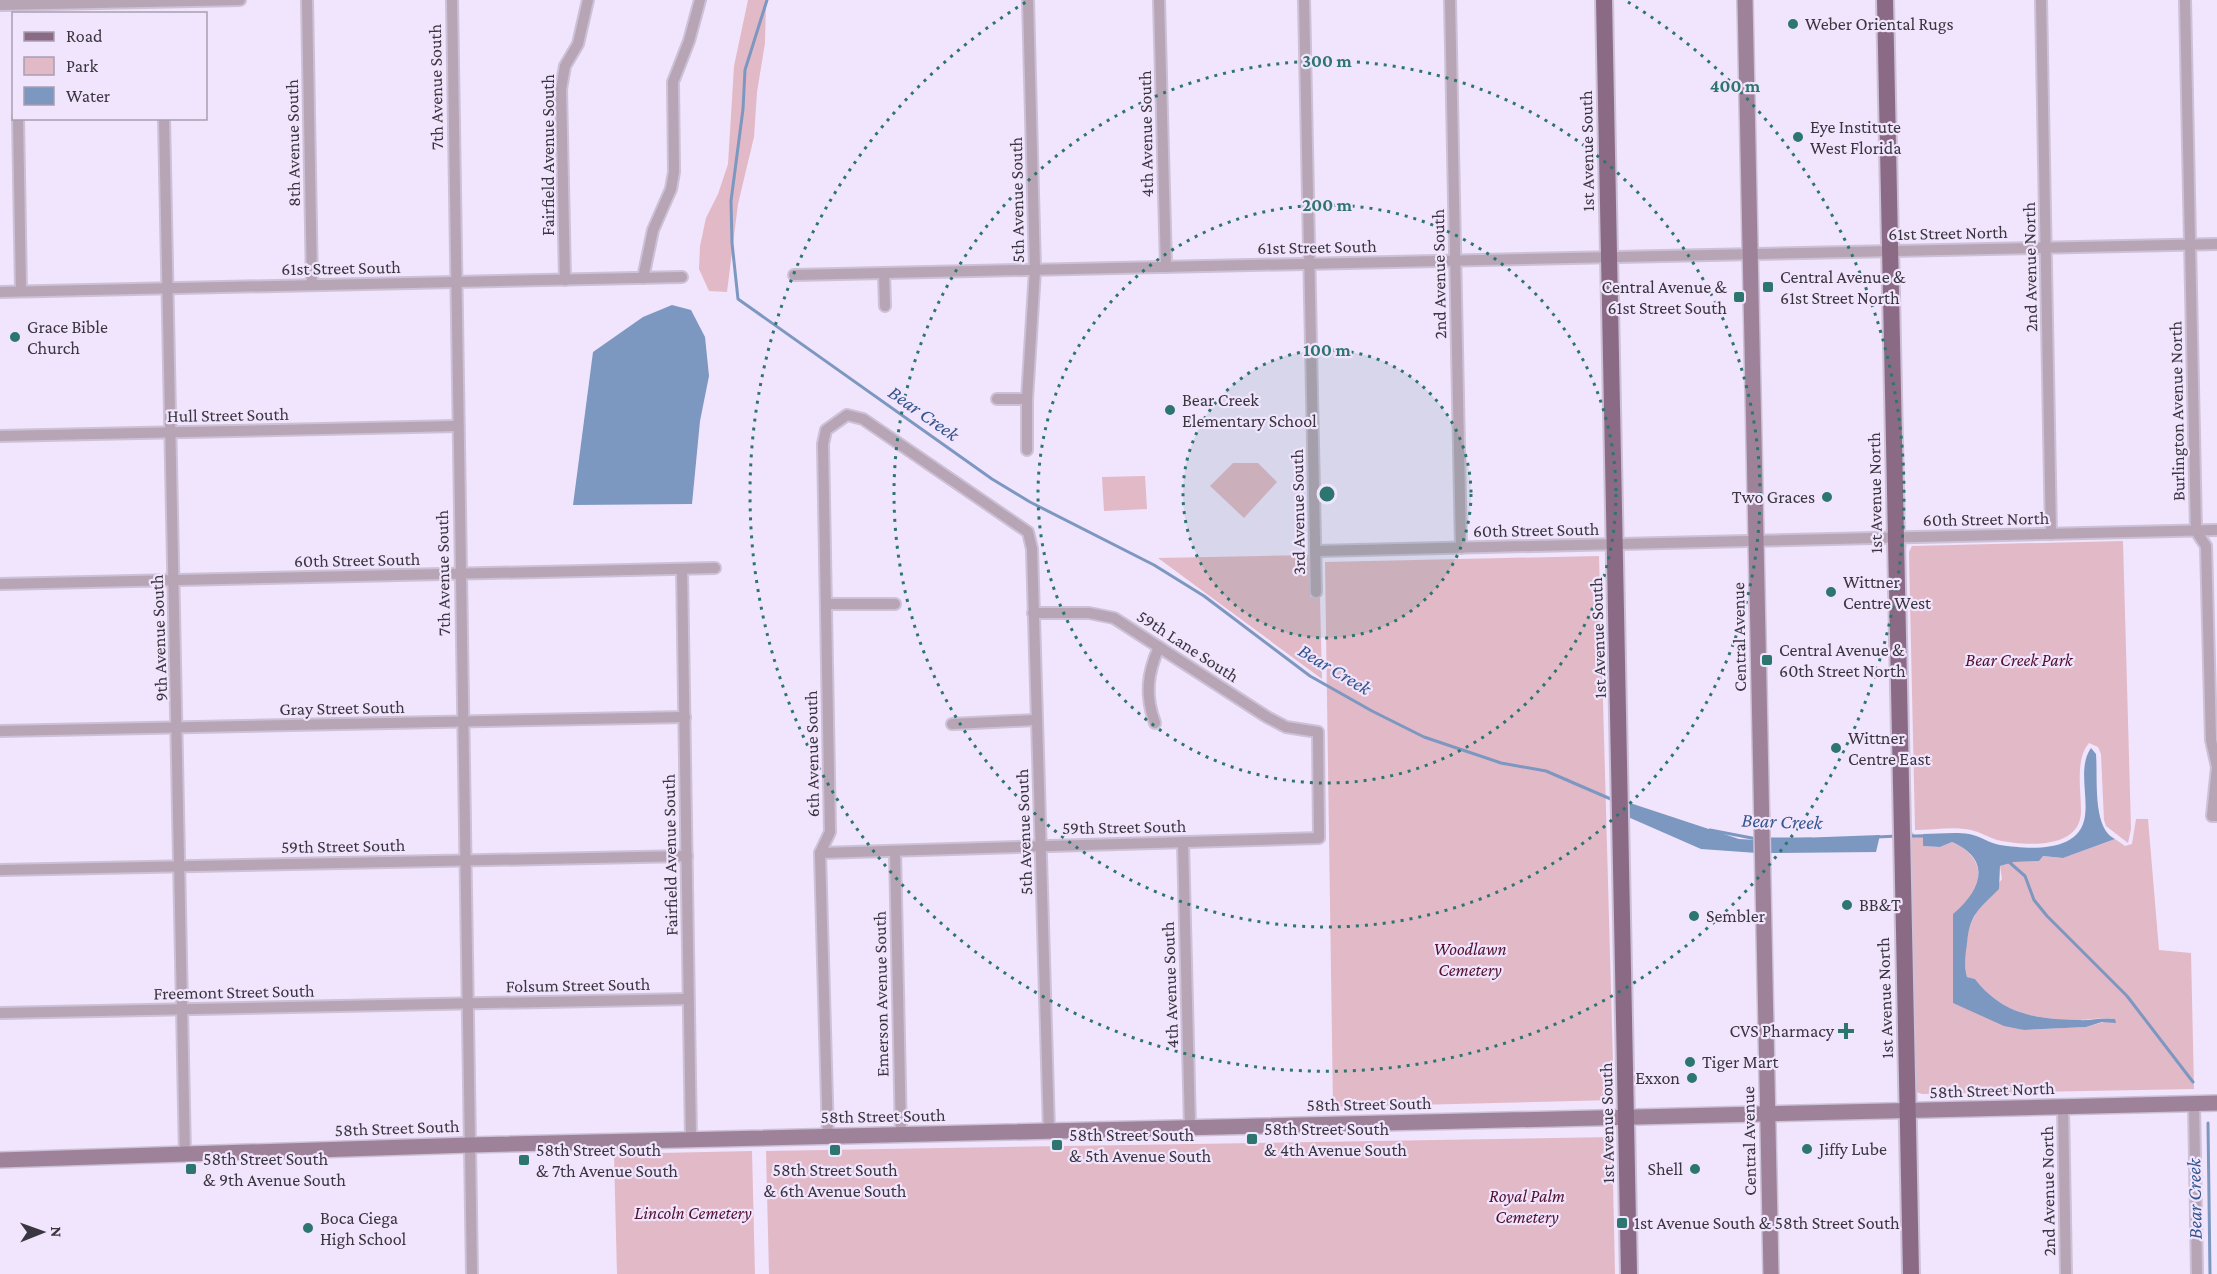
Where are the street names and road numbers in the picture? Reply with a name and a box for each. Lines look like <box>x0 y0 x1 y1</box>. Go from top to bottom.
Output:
street label: 7th Avenue South <box>425 23 447 150</box>
street label: 4th Avenue South <box>1135 70 1157 198</box>
street label: Fairfield Avenue South <box>538 74 558 236</box>
street label: 8th Avenue South <box>282 79 304 207</box>
street label: 1st Avenue South <box>1576 90 1598 212</box>
street label: 5th Avenue South <box>1006 136 1028 263</box>
street label: 2nd Avenue North <box>2019 201 2041 332</box>
street label: 2nd Avenue South <box>1428 209 1450 339</box>
street label: 61st Street North <box>1888 222 2008 244</box>
street label: 61st Street South <box>1257 236 1377 258</box>
street label: 61st Street South <box>281 257 401 279</box>
street label: Burlington Avenue North <box>2165 320 2189 501</box>
street label: Hull Street South <box>167 404 290 426</box>
street label: 1st Avenue North <box>1864 432 1886 554</box>
street label: 3rd Avenue South <box>1287 448 1309 575</box>
street label: 60th Street North <box>1923 508 2050 530</box>
street label: 7th Avenue South <box>432 509 454 636</box>
street label: 60th Street South <box>1473 519 1600 541</box>
street label: 60th Street South <box>294 549 421 571</box>
street label: 9th Avenue South <box>147 574 171 702</box>
street label: 1st Avenue South <box>1586 577 1610 699</box>
street label: Central Avenue <box>1728 582 1750 692</box>
street label: 59th Lane South <box>1133 606 1243 686</box>
street label: 6th Avenue South <box>801 690 823 818</box>
street label: Gray Street South <box>279 697 405 719</box>
street label: 5th Avenue South <box>1012 768 1036 895</box>
street label: Fairfield Avenue South <box>659 774 681 936</box>
street label: 59th Street South <box>1062 816 1187 838</box>
street label: 59th Street South <box>281 835 406 857</box>
street label: Emerson Avenue South <box>870 910 892 1077</box>
street label: 4th Avenue South <box>1158 921 1182 1049</box>
street label: 1st Avenue North <box>1873 937 1897 1059</box>
street label: Folsum Street South <box>506 974 651 996</box>
street label: Freemont Street South <box>153 981 315 1003</box>
street label: 1st Avenue South <box>1596 1062 1618 1184</box>
street label: 58th Street North <box>1929 1078 2055 1102</box>
street label: Central Avenue <box>1738 1086 1760 1196</box>
street label: 58th Street South <box>1306 1093 1432 1115</box>
street label: 58th Street South <box>820 1105 946 1127</box>
street label: 58th Street South <box>334 1116 460 1140</box>
street label: 2nd Avenue North <box>2037 1125 2059 1256</box>

